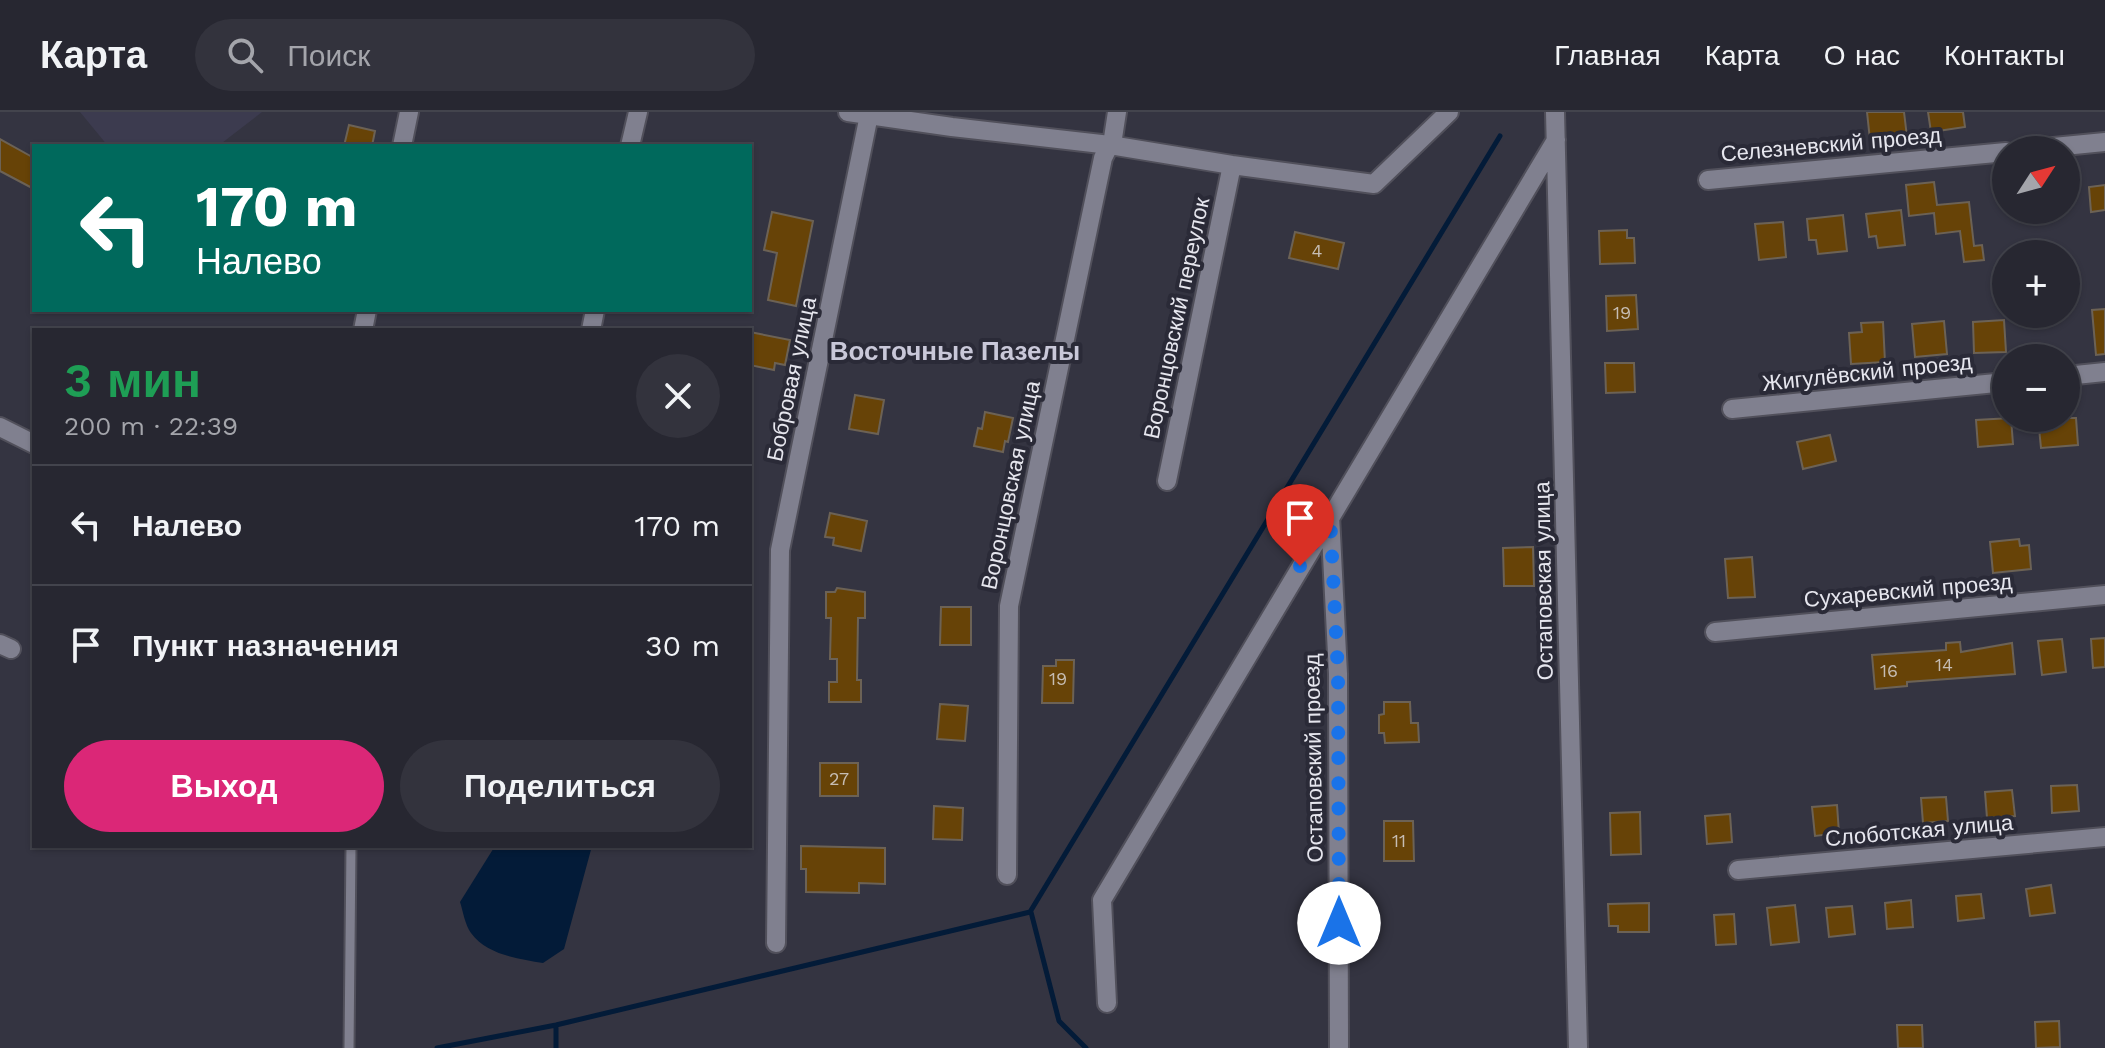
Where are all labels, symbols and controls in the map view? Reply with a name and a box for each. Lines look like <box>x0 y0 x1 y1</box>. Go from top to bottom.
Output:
search box <box>195 19 755 91</box>
text: Карта <box>40 33 147 77</box>
icon: search <box>223 33 267 77</box>
text: Поиск <box>287 38 370 73</box>
text: Главная <box>1554 39 1661 72</box>
text: Карта <box>1705 39 1780 72</box>
text: О нас <box>1824 39 1900 72</box>
text: Контакты <box>1944 39 2065 72</box>
street label: Селезневский проезд <box>1720 122 1942 167</box>
north arrow <box>1992 136 2080 224</box>
map controls <box>1992 136 2080 432</box>
text: 170 m <box>196 174 358 240</box>
icon: left <box>64 176 168 280</box>
street label: Воронцовский переулок <box>1139 195 1214 441</box>
house number: 4 <box>1312 240 1323 261</box>
button: + <box>1992 240 2080 328</box>
text: Налево <box>196 241 322 283</box>
street label: Бобровая улица <box>762 294 821 464</box>
house number: 19 <box>1613 302 1631 323</box>
district label: Восточные Пазелы <box>830 336 1080 366</box>
button: − <box>1992 344 2080 432</box>
street label: Жигулёвский проезд <box>1761 349 1973 396</box>
text: 3 мин <box>64 352 201 409</box>
button: close <box>636 354 720 438</box>
street label: Воронцовская улица <box>976 378 1045 592</box>
text: 200 m · 22:39 <box>64 411 238 441</box>
street label: Остаповская улица <box>1529 481 1558 681</box>
pin <box>1266 484 1334 566</box>
icon: arrive <box>1278 496 1322 540</box>
icon: left <box>64 503 108 547</box>
text: Налево <box>132 508 242 543</box>
text: 170 m <box>635 508 720 543</box>
street label: Сухаревский проезд <box>1803 569 2013 612</box>
icon: arrive <box>64 623 108 667</box>
text: Пункт назначения <box>132 628 399 663</box>
text: 30 m <box>645 628 720 663</box>
street label: Остаповский проезд <box>1299 653 1328 863</box>
house number: 14 <box>1935 654 1953 675</box>
house number: 16 <box>1880 660 1898 681</box>
house number: 19 <box>1049 668 1067 689</box>
button: Выход <box>64 740 384 832</box>
button: Поделиться <box>400 740 720 832</box>
house number: 27 <box>829 768 849 789</box>
street label: Слоботская улица <box>1824 810 2015 851</box>
house number: 11 <box>1392 830 1406 851</box>
position arrow <box>1297 881 1381 965</box>

